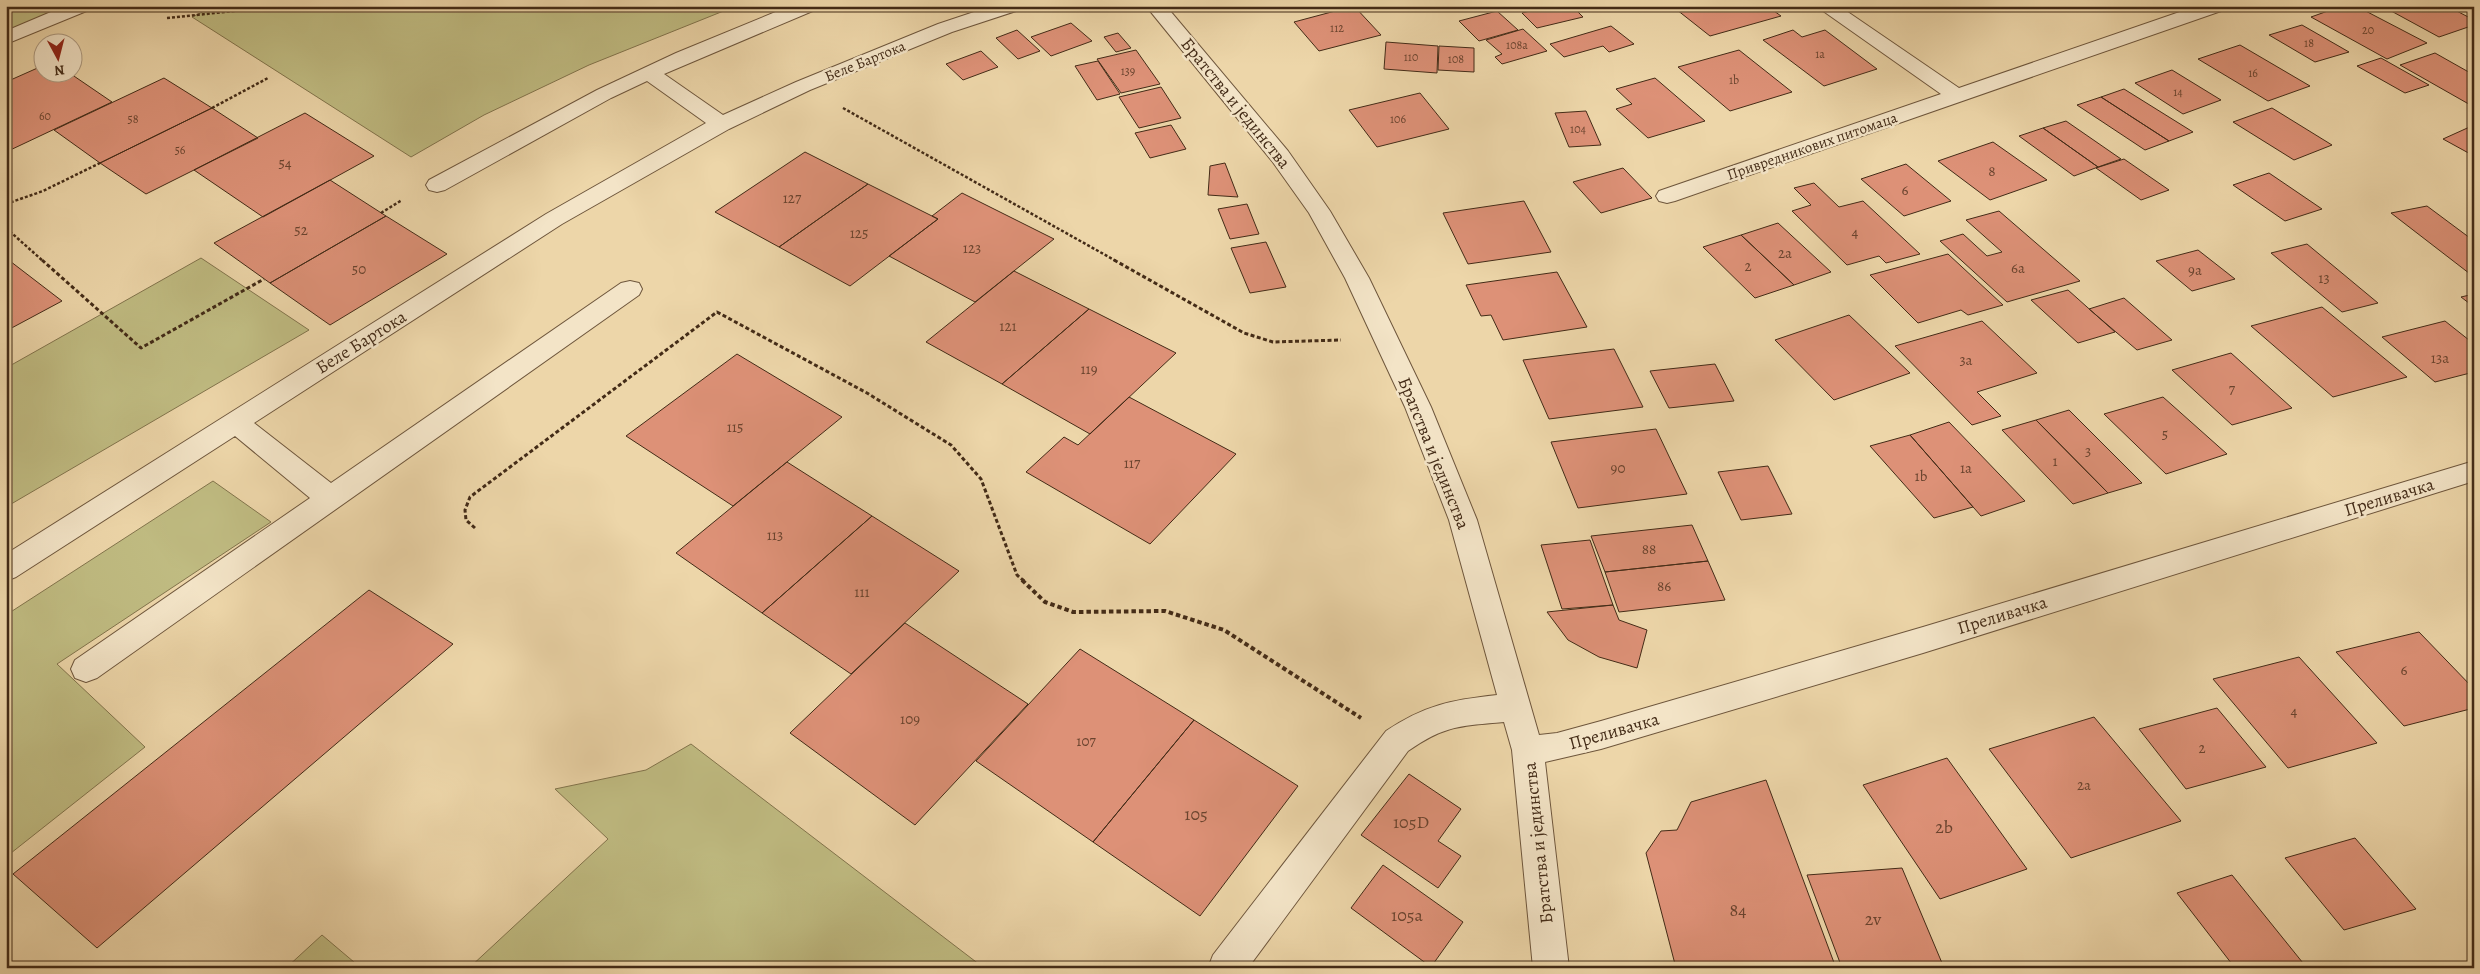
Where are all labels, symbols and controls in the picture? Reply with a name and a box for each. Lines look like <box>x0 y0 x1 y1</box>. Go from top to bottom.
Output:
house number: 112 <box>1330 20 1344 36</box>
house number: 20 <box>2362 22 2374 38</box>
north arrow <box>32 32 82 82</box>
street label: Братства и јединства <box>1176 32 1297 174</box>
house number: 18 <box>2304 35 2314 51</box>
street label: Беле Бартока <box>822 36 908 86</box>
house number: 108a <box>1506 37 1528 53</box>
house number: 1a <box>1815 46 1825 62</box>
house number: 110 <box>1404 49 1418 65</box>
house number: 108 <box>1448 51 1464 67</box>
text: N <box>53 60 66 80</box>
house number: 139 <box>1121 63 1135 79</box>
house number: 16 <box>2248 65 2258 81</box>
house number: 1b <box>1729 72 1739 88</box>
house number: 14 <box>2173 84 2183 100</box>
street label: Привредникових питомаца <box>1724 107 1900 185</box>
house number: 60 <box>39 108 51 124</box>
house number: 58 <box>128 111 139 127</box>
house number: 106 <box>1390 111 1406 127</box>
house number: 104 <box>1570 121 1587 137</box>
house number: 56 <box>175 142 186 158</box>
house number: 54 <box>278 153 292 173</box>
house number: 8 <box>1988 161 1996 181</box>
house number: 6 <box>1902 180 1909 200</box>
house number: 127 <box>783 188 802 208</box>
house number: 52 <box>294 220 308 240</box>
house number: 4 <box>1852 222 1859 242</box>
house number: 125 <box>850 223 868 243</box>
house number: 123 <box>963 238 981 258</box>
house number: 2a <box>1778 243 1792 263</box>
house number: 2 <box>1744 256 1752 276</box>
house number: 6a <box>2011 258 2025 278</box>
house number: 50 <box>352 259 366 279</box>
house number: 9a <box>2188 260 2202 280</box>
house number: 13 <box>2318 268 2330 288</box>
street label: Беле Бартока <box>311 304 411 379</box>
house number: 121 <box>999 316 1017 336</box>
house number: 13a <box>2431 348 2449 368</box>
house number: 3a <box>1959 350 1973 370</box>
house number: 119 <box>1080 359 1098 379</box>
street label: Братства и јединства <box>1393 373 1476 533</box>
house number: 7 <box>2229 379 2236 399</box>
house number: 115 <box>727 417 743 437</box>
house number: 5 <box>2162 424 2168 444</box>
house number: 3 <box>2085 441 2091 461</box>
house number: 1 <box>2052 451 2058 471</box>
house number: 117 <box>1124 453 1141 473</box>
house number: 90 <box>1611 458 1625 478</box>
house number: 1a <box>1960 458 1972 478</box>
house number: 1b <box>1915 466 1928 486</box>
street label: Преливачка <box>2341 472 2438 522</box>
house number: 113 <box>767 525 783 545</box>
house number: 88 <box>1642 539 1656 559</box>
house number: 86 <box>1657 576 1671 596</box>
house number: 111 <box>854 582 870 602</box>
street label: Преливачка <box>1954 590 2051 640</box>
house number: 6 <box>2401 660 2408 680</box>
house number: 4 <box>2291 701 2298 721</box>
street label: Преливачка <box>1566 706 1663 755</box>
house number: 109 <box>900 709 920 729</box>
house number: 107 <box>1076 731 1096 751</box>
house number: 2 <box>2198 738 2206 758</box>
street label: Братства и јединства <box>1518 760 1558 925</box>
house number: 2a <box>2077 775 2091 795</box>
house number: 105 <box>1184 802 1208 826</box>
house number: 105D <box>1393 810 1429 834</box>
house number: 2b <box>1935 815 1953 839</box>
house number: 84 <box>1730 898 1746 922</box>
house number: 105a <box>1391 903 1424 927</box>
house number: 2v <box>1865 907 1882 931</box>

